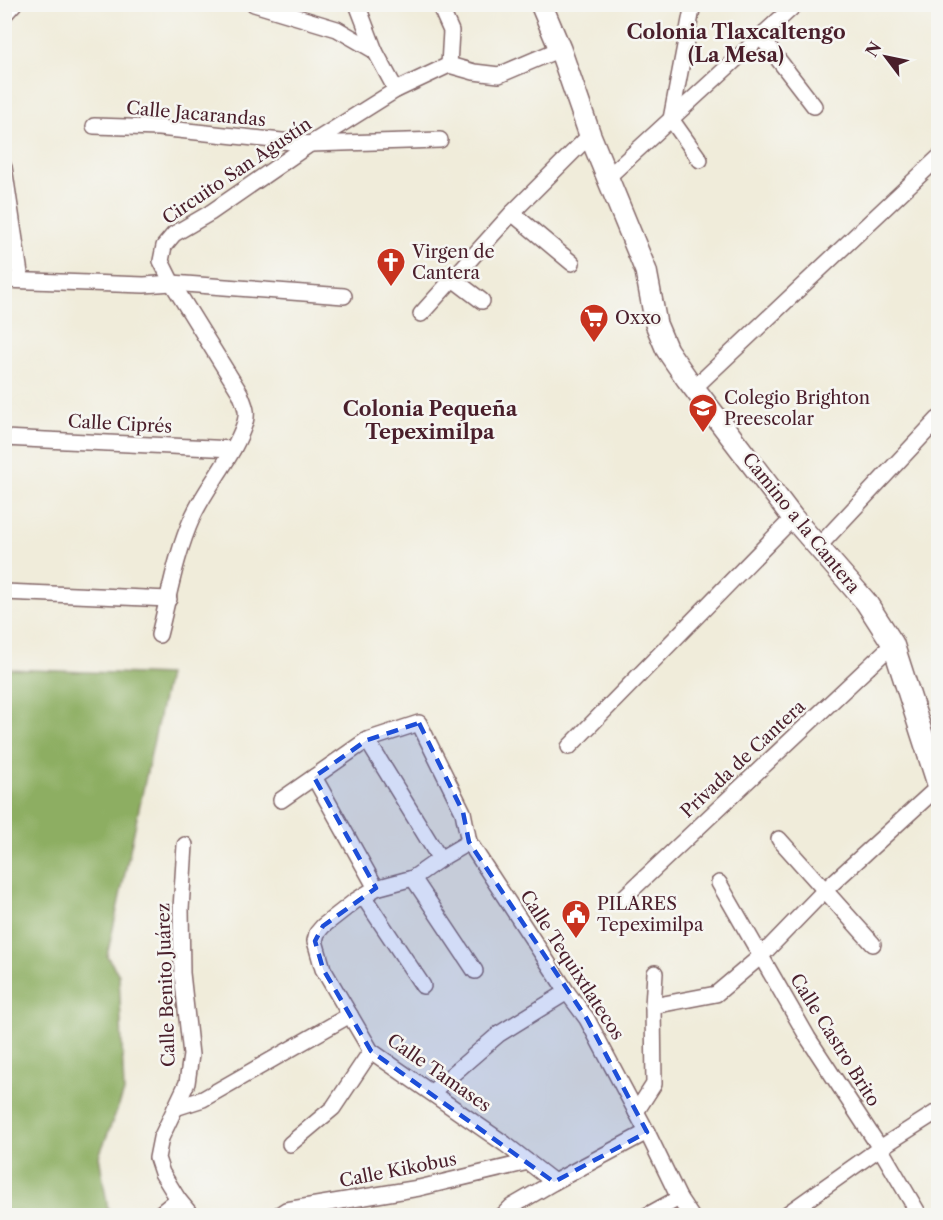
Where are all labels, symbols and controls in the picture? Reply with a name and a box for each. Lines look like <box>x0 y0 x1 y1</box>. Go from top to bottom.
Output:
district label: Colonia Tlaxcaltengo (La Mesa) <box>626 20 846 67</box>
north arrow <box>856 27 916 87</box>
text: N <box>861 38 885 60</box>
street label: Calle Jacarandas <box>125 97 267 131</box>
street label: Circuito San Agustín <box>158 113 316 229</box>
place label: Virgen de Cantera <box>411 241 495 284</box>
church icon: Virgen de Cantera <box>375 246 407 288</box>
supermarket icon: Oxxo <box>578 302 610 344</box>
place label: Oxxo <box>615 307 661 329</box>
place label: Colegio Brighton Preescolar <box>724 387 870 430</box>
school or university icon: Colegio Brighton Preescolar <box>687 392 719 434</box>
district label: Colonia Pequeña Tepeximilpa <box>343 397 518 444</box>
street label: Calle Ciprés <box>67 410 173 438</box>
street label: Camino a la Cantera <box>738 448 865 598</box>
street label: Privada de Cantera <box>676 695 810 822</box>
street label: Calle Tequixtlatecos <box>515 886 629 1044</box>
place label: PILARES Tepeximilpa <box>597 893 704 936</box>
public building icon: PILARES Tepeximilpa <box>560 898 592 940</box>
street label: Calle Benito Juárez <box>152 903 180 1067</box>
street label: Calle Castro Brito <box>785 969 885 1111</box>
street label: Calle Tamases <box>383 1029 495 1117</box>
street label: Calle Kikobus <box>338 1148 458 1192</box>

